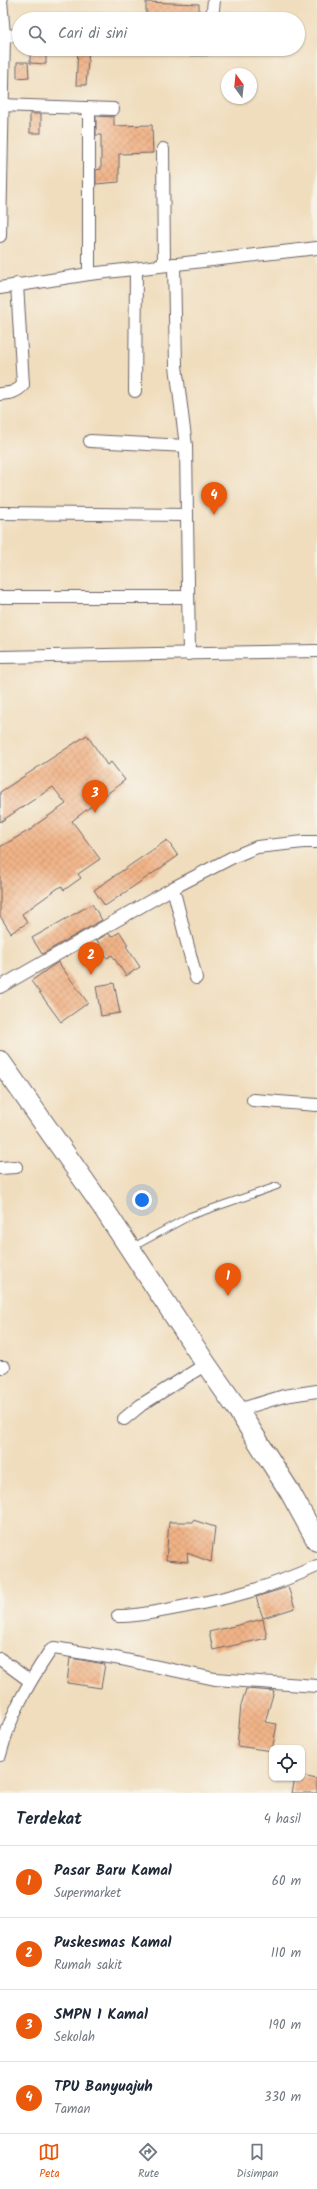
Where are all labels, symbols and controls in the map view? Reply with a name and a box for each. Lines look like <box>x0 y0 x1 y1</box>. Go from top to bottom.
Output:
search box <box>12 12 305 56</box>
text: Cari di sini <box>58 22 127 46</box>
icon: search <box>26 23 48 45</box>
north arrow <box>221 68 257 104</box>
pin: 4 <box>201 482 227 515</box>
pin: 3 <box>82 780 108 813</box>
pin: 2 <box>78 942 104 975</box>
your location <box>132 1190 152 1210</box>
pin: 1 <box>215 1263 241 1296</box>
map controls <box>269 1745 305 1781</box>
button: locate <box>269 1745 305 1781</box>
text: Terdekat <box>16 1806 82 1833</box>
text: 4 hasil <box>264 1809 301 1830</box>
text: Pasar Baru Kamal <box>54 1859 172 1883</box>
text: 1 <box>27 1871 31 1892</box>
text: 60 m <box>272 1871 301 1892</box>
text: Supermarket <box>54 1883 121 1904</box>
text: Puskesmas Kamal <box>54 1931 172 1955</box>
text: 2 <box>25 1943 33 1964</box>
text: 110 m <box>271 1943 301 1964</box>
text: Rumah sakit <box>54 1955 122 1976</box>
text: SMPN 1 Kamal <box>54 2003 148 2027</box>
text: 3 <box>25 2015 33 2036</box>
text: 190 m <box>269 2015 301 2036</box>
text: Sekolah <box>54 2027 95 2048</box>
text: TPU Banyuajuh <box>54 2075 153 2099</box>
text: 4 <box>25 2087 33 2108</box>
text: 330 m <box>264 2087 301 2108</box>
text: Taman <box>54 2099 90 2120</box>
tab: Peta <box>38 2141 60 2183</box>
tab: Rute <box>137 2141 159 2183</box>
tab: Disimpan <box>236 2141 278 2183</box>

